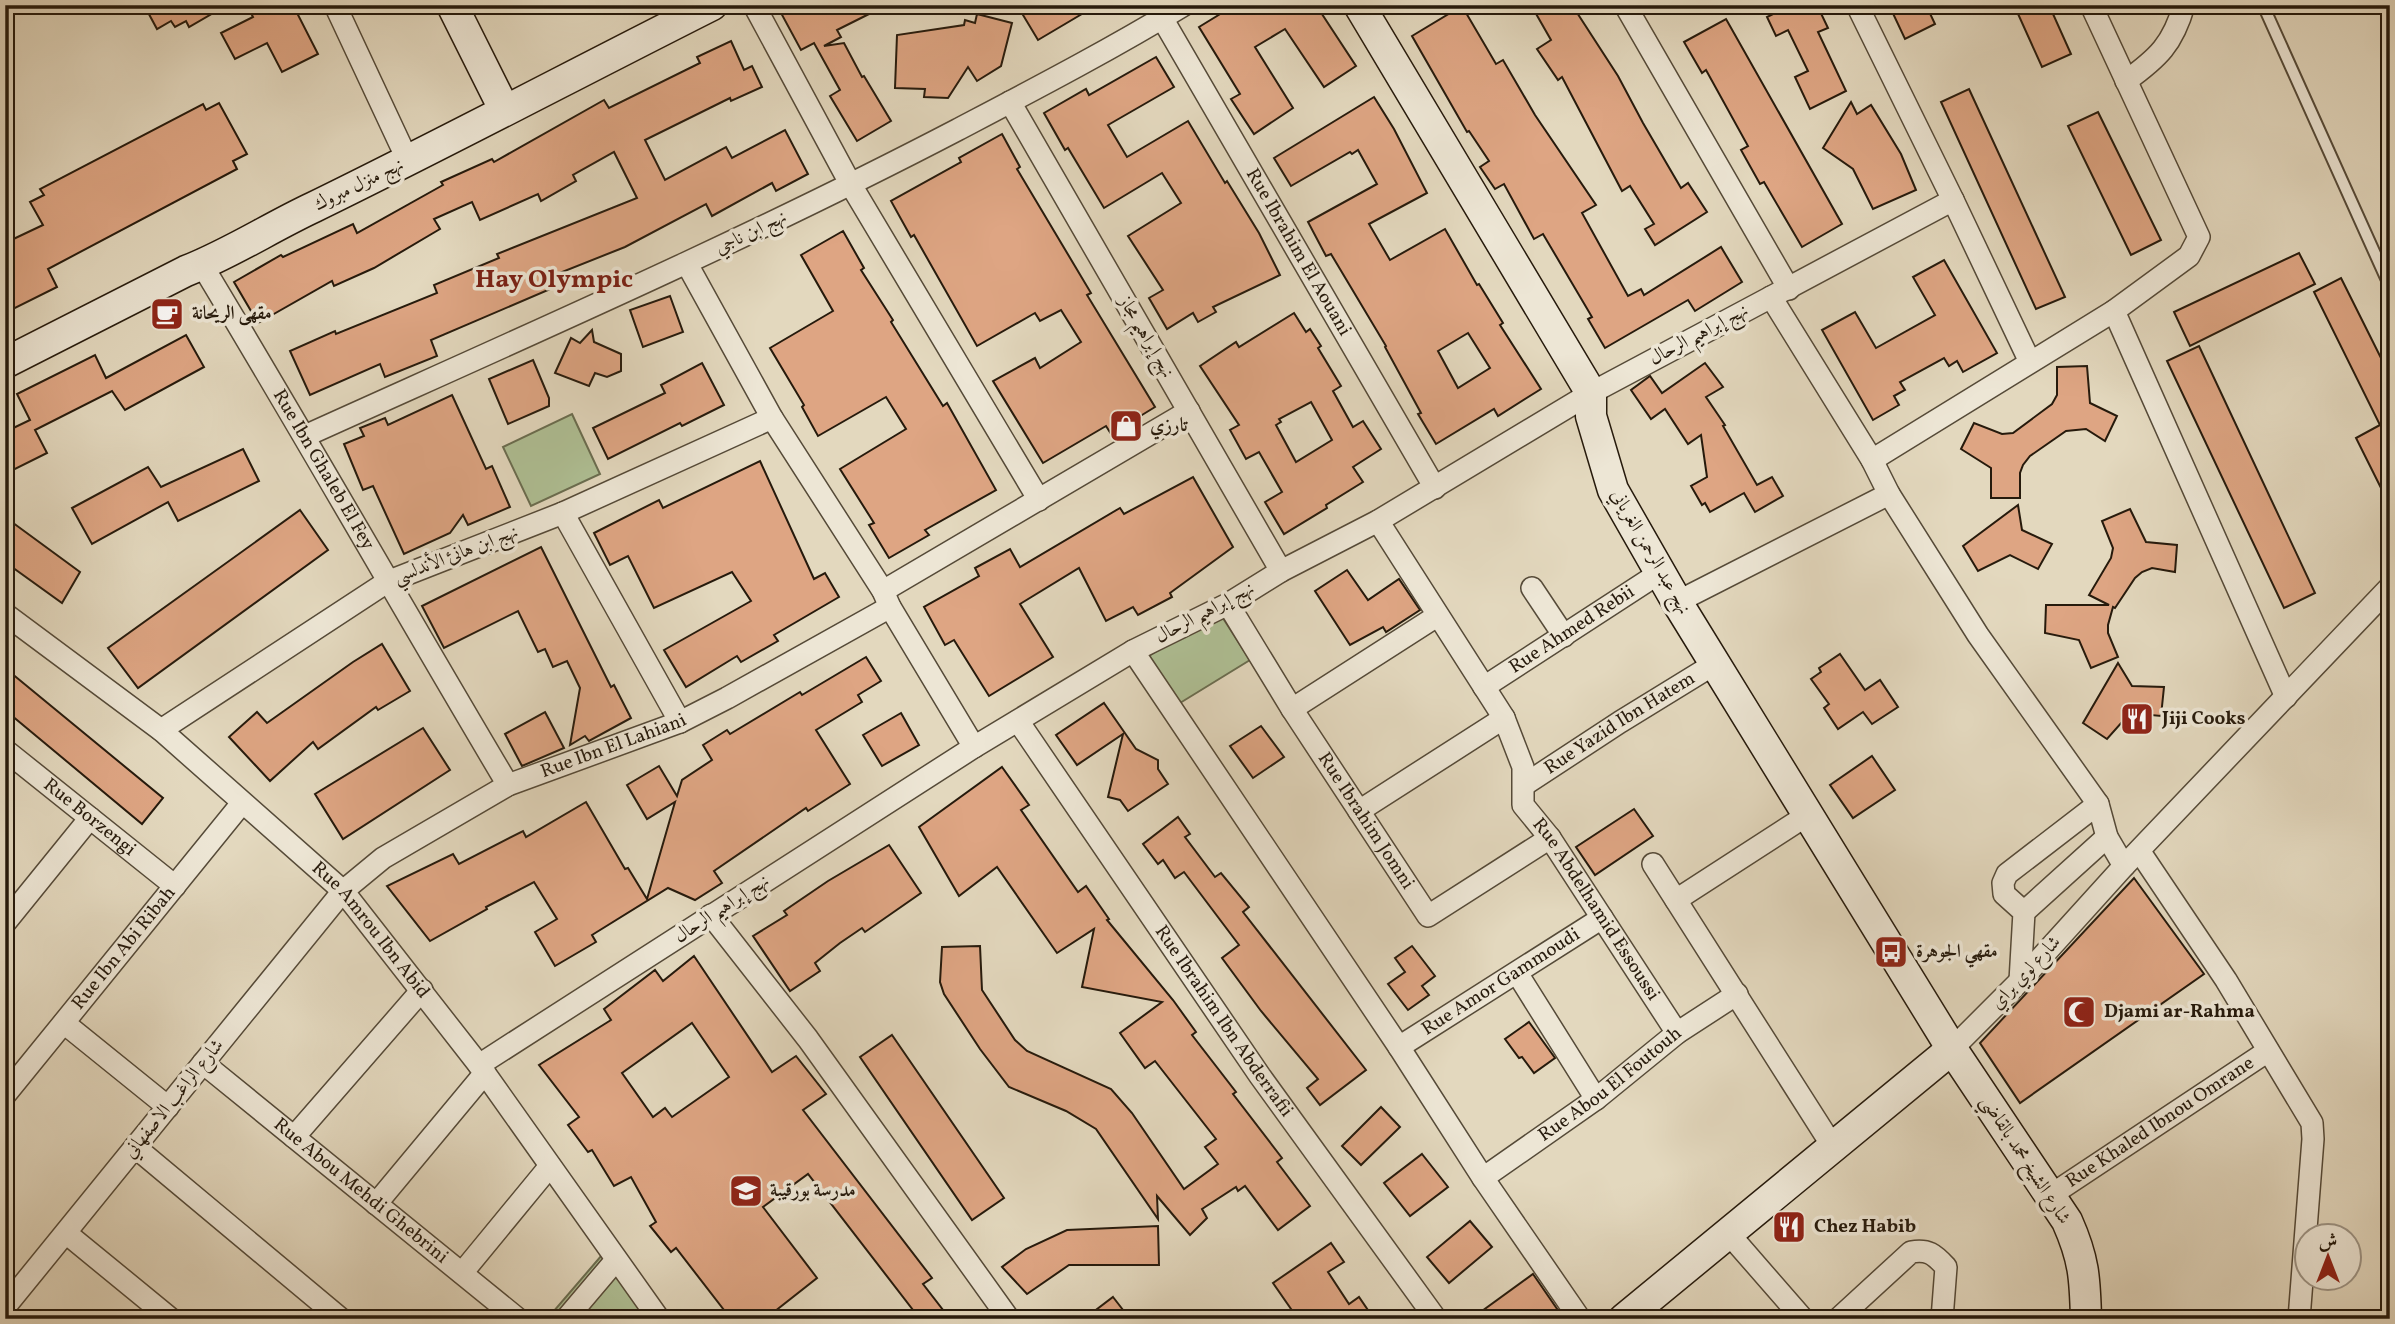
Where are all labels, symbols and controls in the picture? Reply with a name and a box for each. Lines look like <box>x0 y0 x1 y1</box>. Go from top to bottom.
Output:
street label: نهج منزل مبروك <box>310 152 410 221</box>
street label: Rue Ibrahim El Aouani <box>1239 164 1357 341</box>
street label: نهج ابن ناجي <box>711 204 793 264</box>
district label: Hay Olympic <box>475 262 633 298</box>
street label: نهج إبراهيم مجاز <box>1107 289 1180 386</box>
cafe icon: مقهى الريحانة <box>148 295 186 333</box>
street label: نهج إبراهيم الرحال <box>1645 298 1756 376</box>
place label: مقهى الريحانة <box>192 301 272 327</box>
street label: Rue Ibn Ghaleb El Fey <box>266 385 380 555</box>
shop icon: تارزي <box>1107 407 1145 445</box>
place label: تارزي <box>1150 413 1188 440</box>
street label: نهج عبد الرحمن الغرياني <box>1601 485 1696 621</box>
street label: نهج ابن هانئ الأندلسي <box>389 517 523 594</box>
street label: نهج إبراهيم الرحال <box>1151 576 1262 654</box>
street label: Rue Ahmed Rebii <box>1504 579 1640 680</box>
street label: Rue Yazid Ibn Hatem <box>1539 666 1700 781</box>
restaurant icon: Jiji Cooks <box>2118 700 2156 738</box>
place label: Jiji Cooks <box>2161 706 2246 732</box>
street label: Rue Ibn El Lahiani <box>537 708 691 785</box>
street label: Rue Ibrahim Jomni <box>1311 747 1420 895</box>
street label: Rue Borzengi <box>38 772 141 863</box>
street label: Rue Abdelhamid Essoussi <box>1526 813 1666 1006</box>
street label: Rue Amrou Ibn Abid <box>306 856 435 1004</box>
street label: نهج إبراهيم الرحال <box>669 868 778 954</box>
street label: Rue Ibn Abi Ribah <box>66 881 182 1016</box>
street label: Rue Ibrahim Ibn Abderrafii <box>1148 920 1299 1123</box>
street label: Rue Amor Gammoudi <box>1417 922 1586 1042</box>
street label: شارع لوي براي <box>1985 930 2068 1016</box>
bus stop icon: مقهي الجوهرة <box>1872 933 1910 971</box>
place label: مقهي الجوهرة <box>1916 939 1998 968</box>
mosque icon: Djami ar-Rahma <box>2060 993 2098 1031</box>
place label: Djami ar-Rahma <box>2104 999 2255 1025</box>
street label: Rue Abou El Foutouh <box>1533 1021 1688 1148</box>
street label: شارع الراغب الاصفهاني <box>118 1034 231 1165</box>
street label: Rue Khaled Ibnou Omrane <box>2061 1051 2259 1195</box>
street label: شارع الشيخ محمد بالقاضي <box>1971 1090 2076 1231</box>
street label: Rue Abou Mehdi Ghebrini <box>268 1112 454 1270</box>
school or university icon: مدرسة بورقيبة <box>727 1172 765 1210</box>
place label: مدرسة بورقيبة <box>770 1178 856 1204</box>
restaurant icon: Chez Habib <box>1770 1208 1808 1246</box>
place label: Chez Habib <box>1814 1214 1916 1240</box>
north arrow <box>2294 1222 2364 1292</box>
text: ش <box>2319 1229 2337 1255</box>

